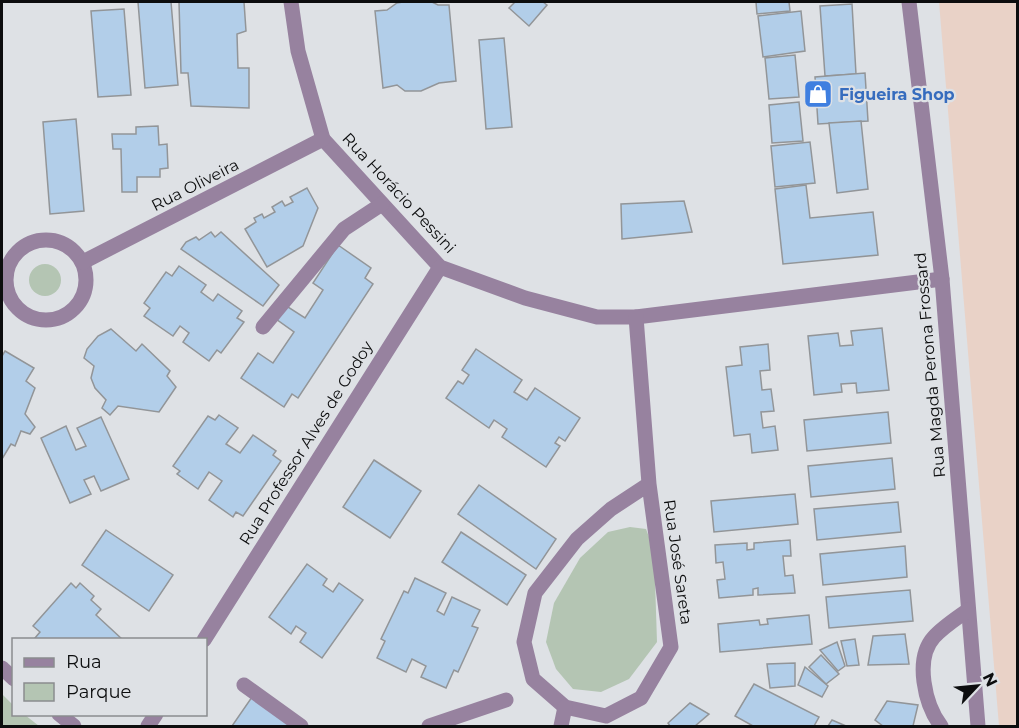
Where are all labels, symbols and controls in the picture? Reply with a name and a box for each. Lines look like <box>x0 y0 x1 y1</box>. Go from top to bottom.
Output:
shop icon: Figueira Shop <box>802 78 834 110</box>
place label: Figueira Shop <box>839 85 955 104</box>
street label: Rua Horácio Pessini <box>338 129 460 257</box>
street label: Rua Oliveira <box>148 155 242 215</box>
street label: Rua Magda Perona Frossard <box>911 252 949 478</box>
street label: Rua Professor Alves de Godoy <box>235 337 377 548</box>
street label: Rua José Sareta <box>660 498 696 626</box>
legend <box>12 638 207 716</box>
text: Rua <box>66 651 102 673</box>
north arrow <box>947 656 1007 716</box>
text: N <box>979 670 1001 690</box>
text: Parque <box>66 681 132 703</box>

